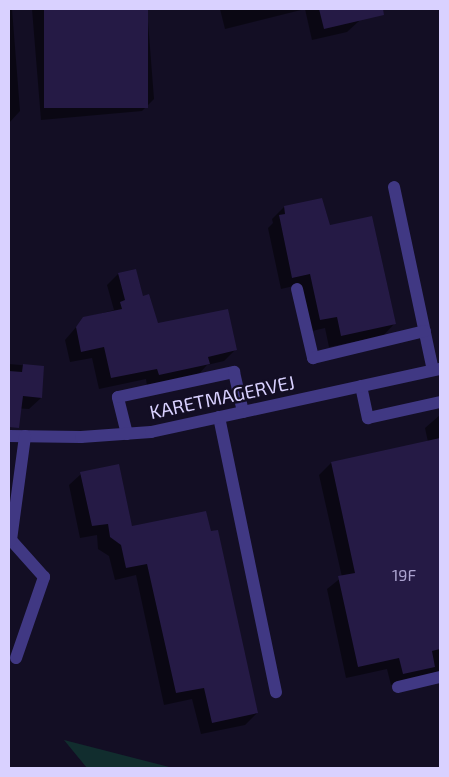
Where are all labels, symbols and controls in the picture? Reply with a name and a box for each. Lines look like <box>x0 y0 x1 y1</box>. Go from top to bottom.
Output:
street label: KARETMAGERVEJ <box>147 370 297 424</box>
house number: 19F <box>392 565 416 585</box>

